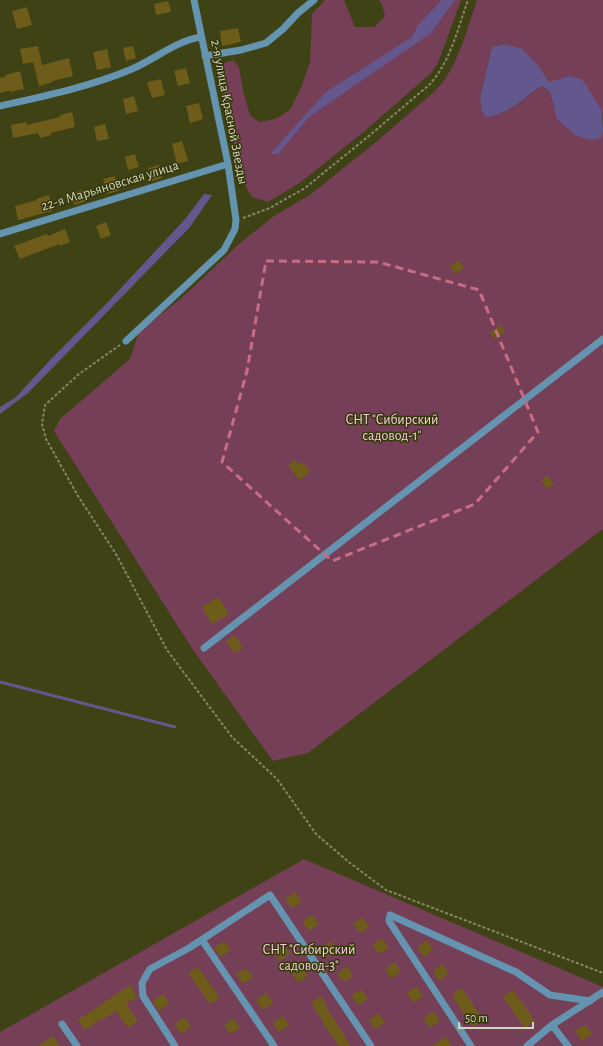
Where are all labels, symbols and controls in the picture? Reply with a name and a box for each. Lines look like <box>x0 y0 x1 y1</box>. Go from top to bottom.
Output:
street label: 2-я улица Красной Звезды <box>208 38 250 186</box>
street label: 22-я Марьяновская улица <box>39 158 181 214</box>
park label: СНТ "Сибирский садовод-1" <box>345 413 439 443</box>
park label: СНТ "Сибирский садовод-3" <box>262 943 356 973</box>
scale bar <box>459 1004 533 1030</box>
text: 50 m <box>465 1012 488 1024</box>

